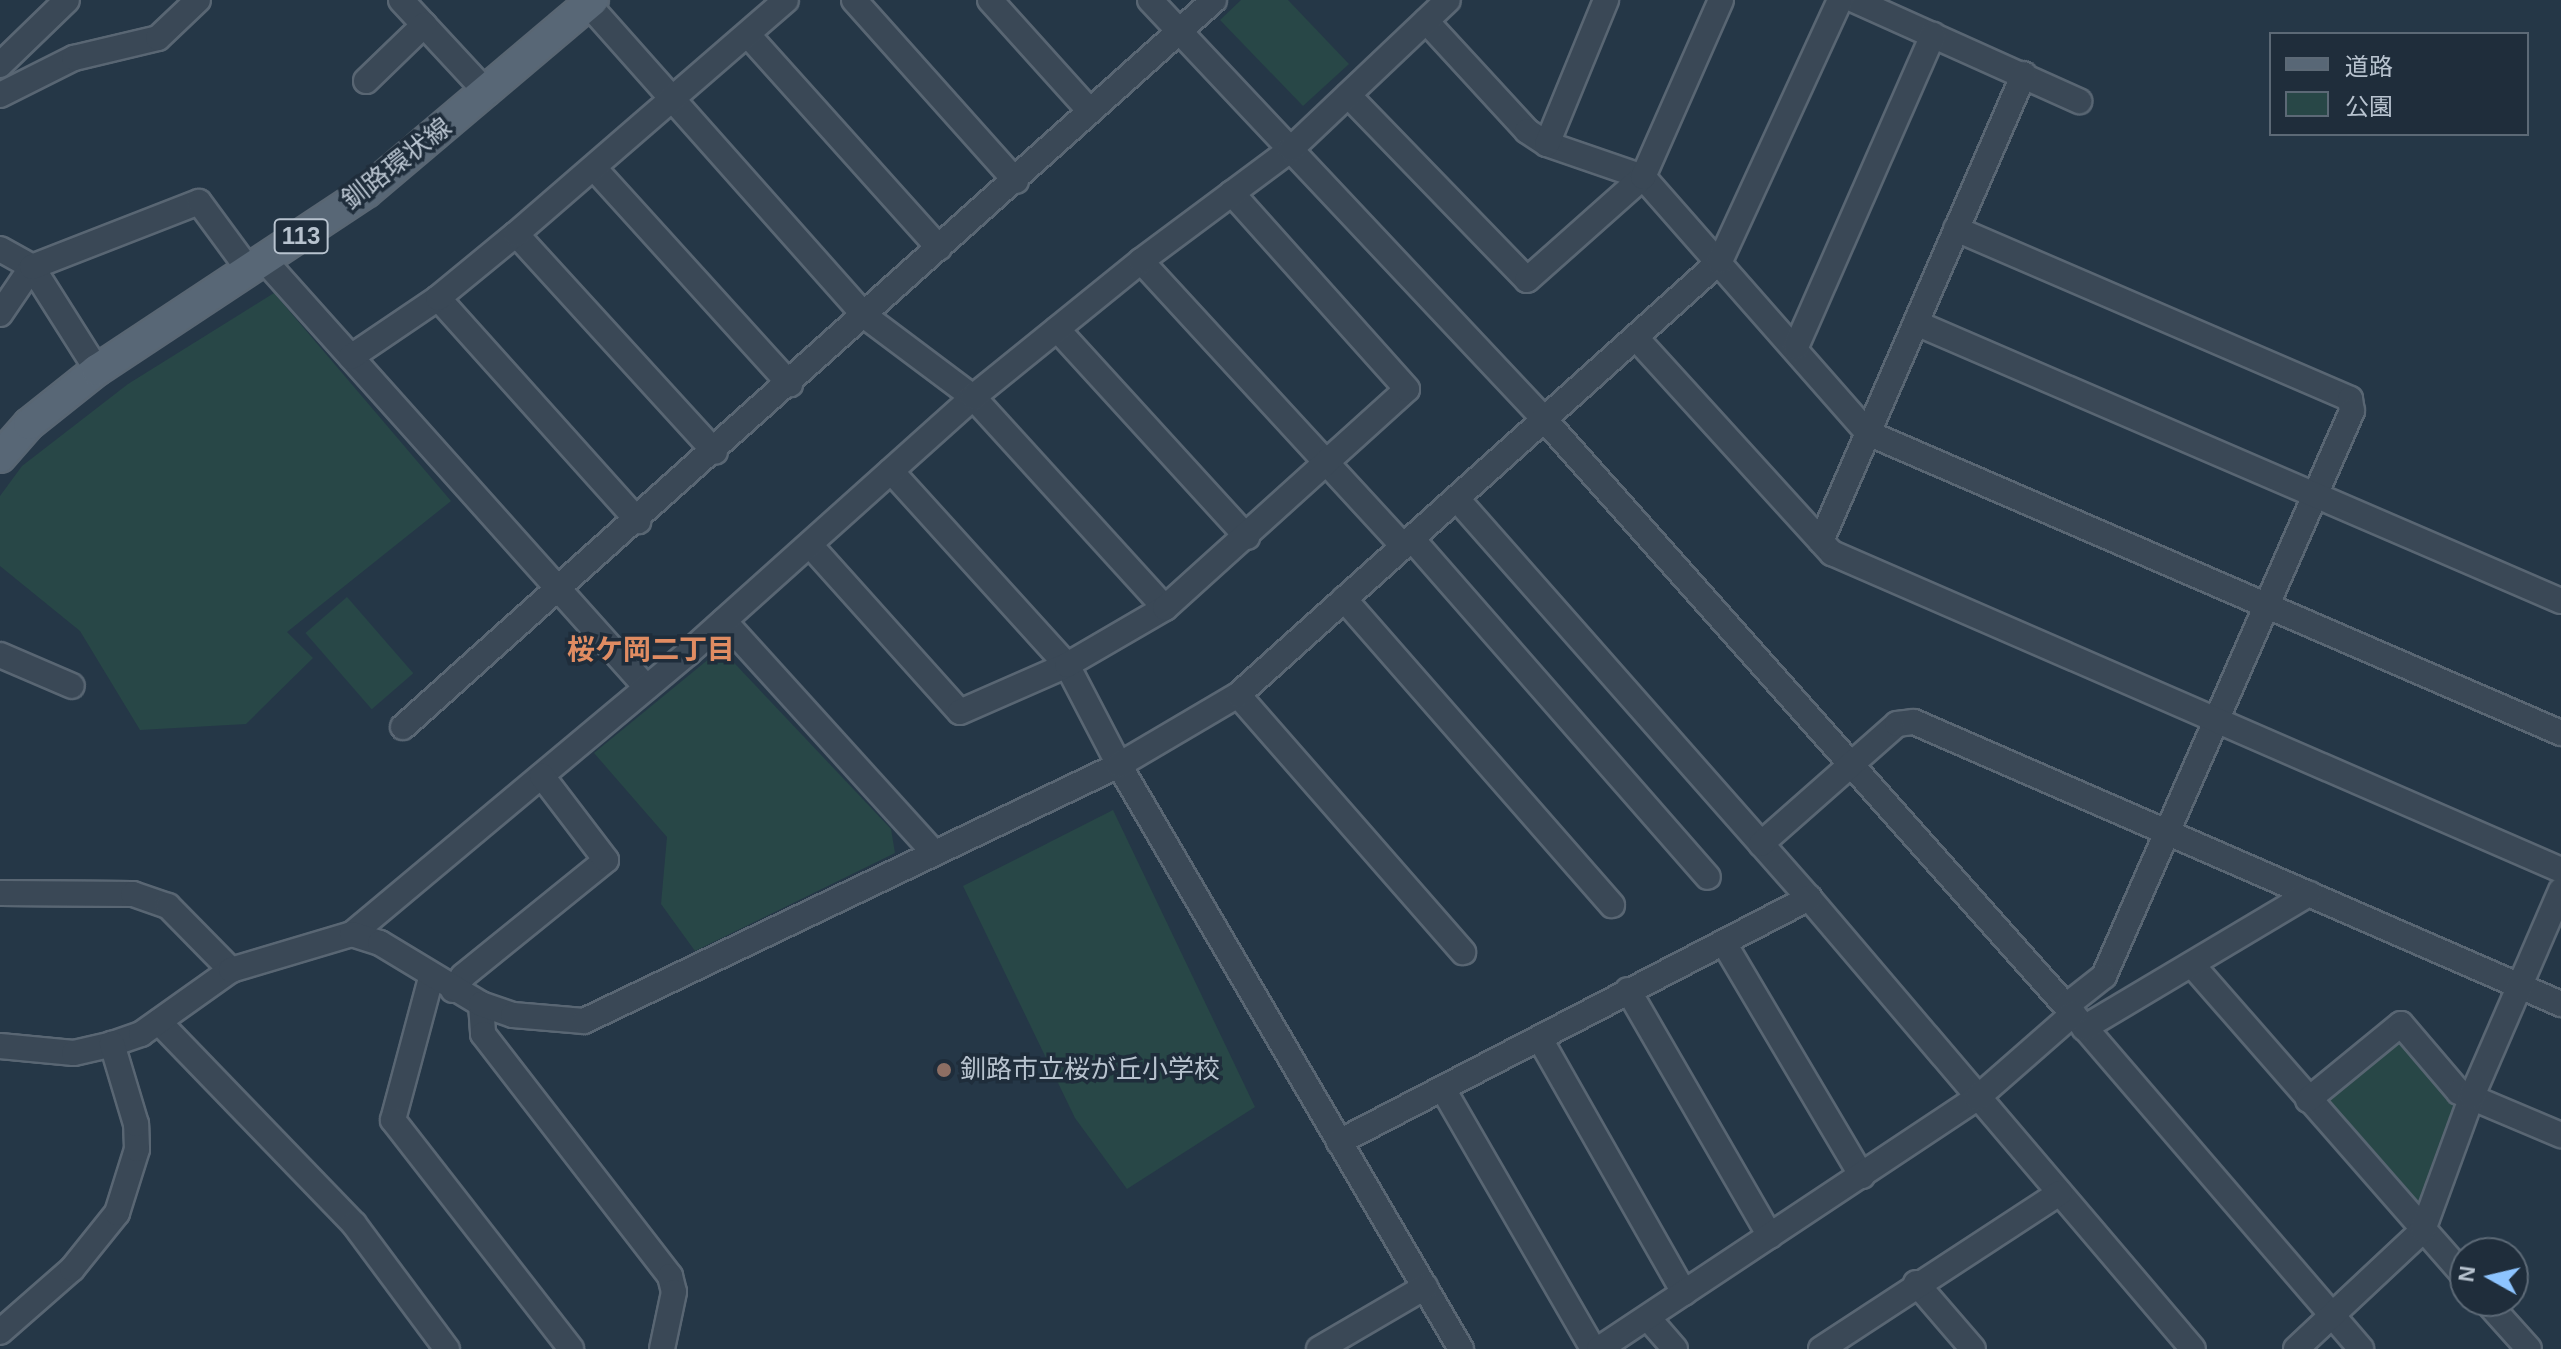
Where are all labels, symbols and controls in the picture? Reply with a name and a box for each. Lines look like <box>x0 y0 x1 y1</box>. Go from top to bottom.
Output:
legend <box>2269 32 2529 136</box>
text: 道路 <box>2345 53 2393 80</box>
text: 公園 <box>2345 93 2393 120</box>
street label: 釧路環状線 <box>336 112 458 216</box>
road number: 113 <box>273 216 329 256</box>
district label: 桜ケ岡二丁目 <box>567 633 735 667</box>
place label: 釧路市立桜が丘小学校 <box>960 1054 1220 1086</box>
marker: 釧路市立桜が丘小学校 <box>935 1061 953 1079</box>
north arrow <box>2449 1237 2529 1317</box>
text: N <box>2453 1264 2480 1283</box>

